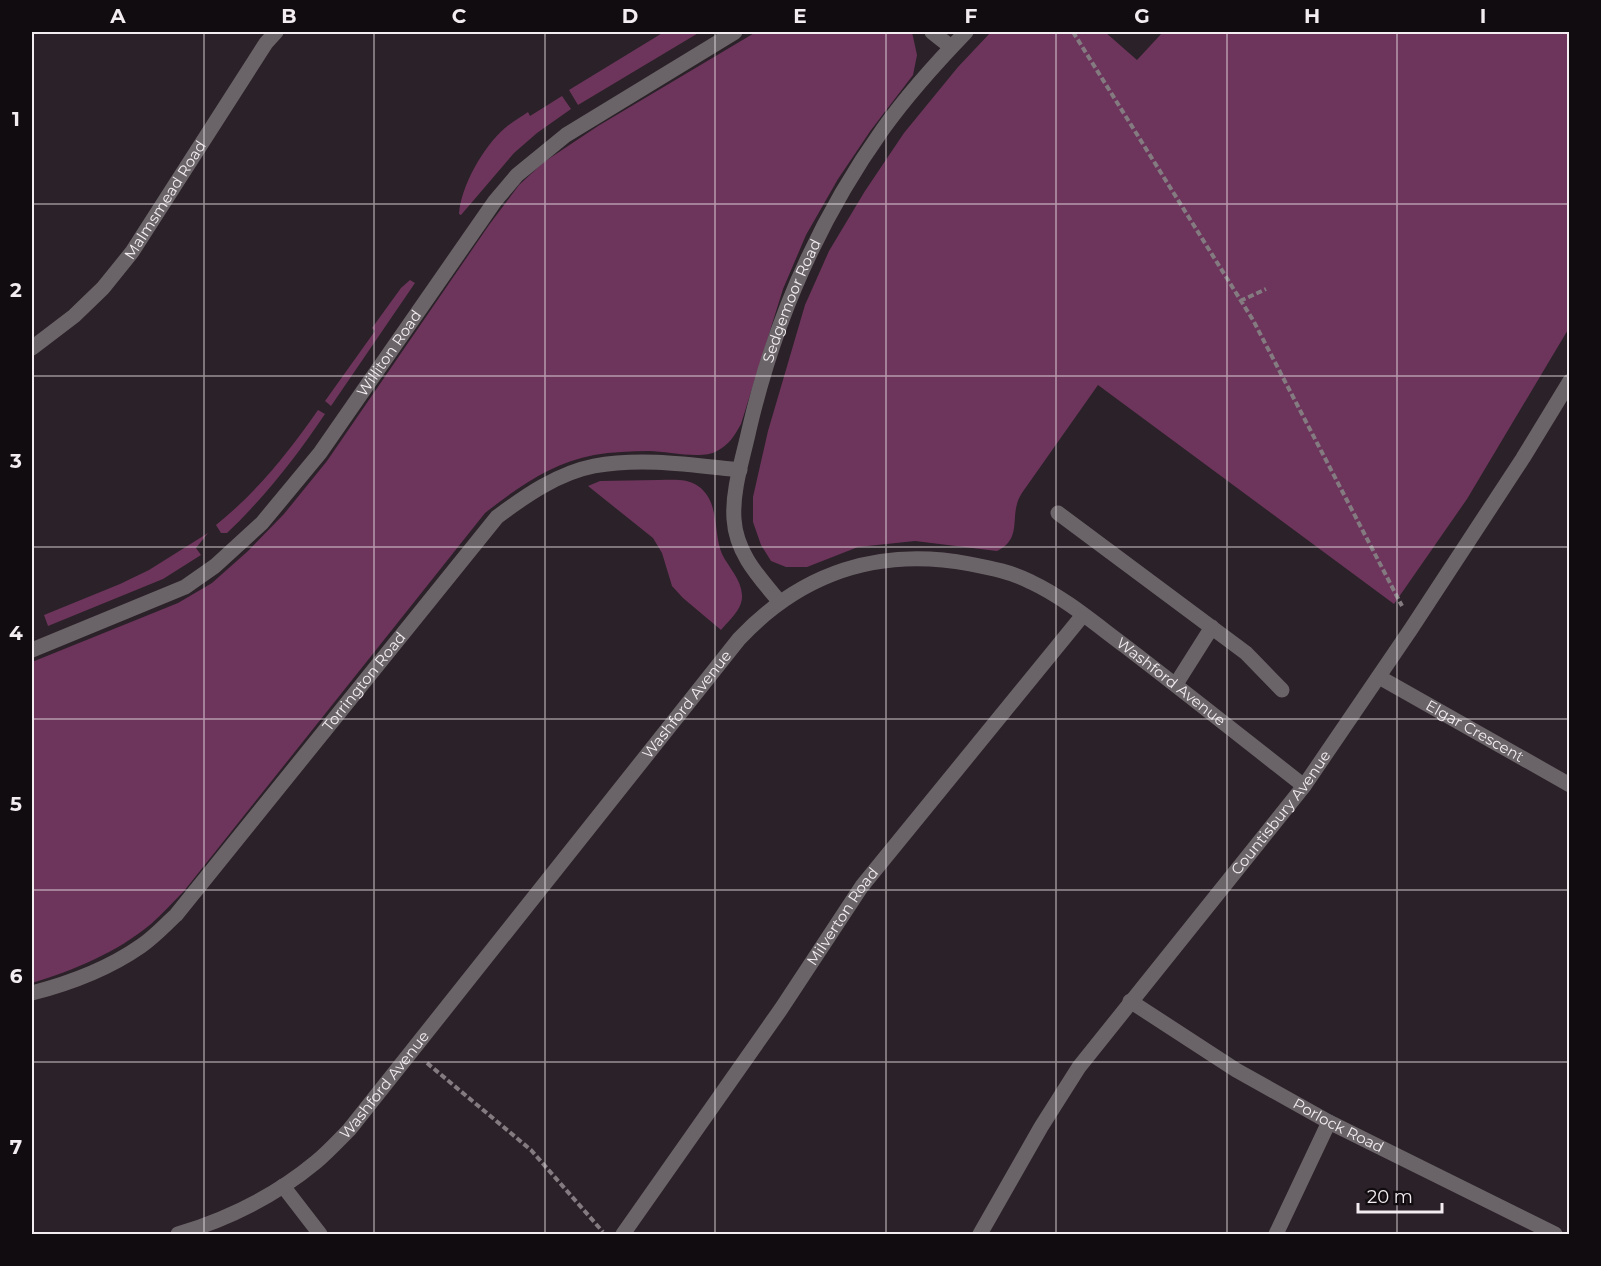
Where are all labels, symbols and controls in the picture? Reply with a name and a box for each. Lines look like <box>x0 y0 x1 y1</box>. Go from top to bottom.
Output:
text: A <box>109 4 126 28</box>
text: B <box>281 4 297 28</box>
text: C <box>452 4 467 28</box>
text: D <box>622 4 638 28</box>
text: E <box>793 4 807 28</box>
text: F <box>965 4 978 28</box>
text: G <box>1134 4 1150 28</box>
text: H <box>1304 4 1320 28</box>
text: I <box>1480 4 1486 28</box>
text: 1 <box>12 107 20 131</box>
street label: Malmsmead Road <box>120 137 210 263</box>
street label: Sedgemoor Road <box>758 236 825 365</box>
text: 2 <box>10 278 22 302</box>
street label: Williton Road <box>352 306 425 400</box>
text: 3 <box>9 449 22 473</box>
text: 4 <box>9 621 23 645</box>
street label: Torrington Road <box>318 628 410 735</box>
street label: Washford Avenue <box>1113 633 1230 730</box>
street label: Washford Avenue <box>638 646 735 762</box>
street label: Elgar Crescent <box>1423 695 1527 766</box>
street label: Countisbury Avenue <box>1227 746 1335 879</box>
text: 5 <box>10 792 22 816</box>
street label: Milverton Road <box>802 863 882 969</box>
text: 6 <box>10 964 23 988</box>
street label: Washford Avenue <box>335 1027 433 1143</box>
street label: Porlock Road <box>1290 1094 1387 1157</box>
text: 7 <box>10 1135 22 1159</box>
scale bar <box>1358 1176 1442 1214</box>
text: 20 m <box>1367 1186 1413 1208</box>

